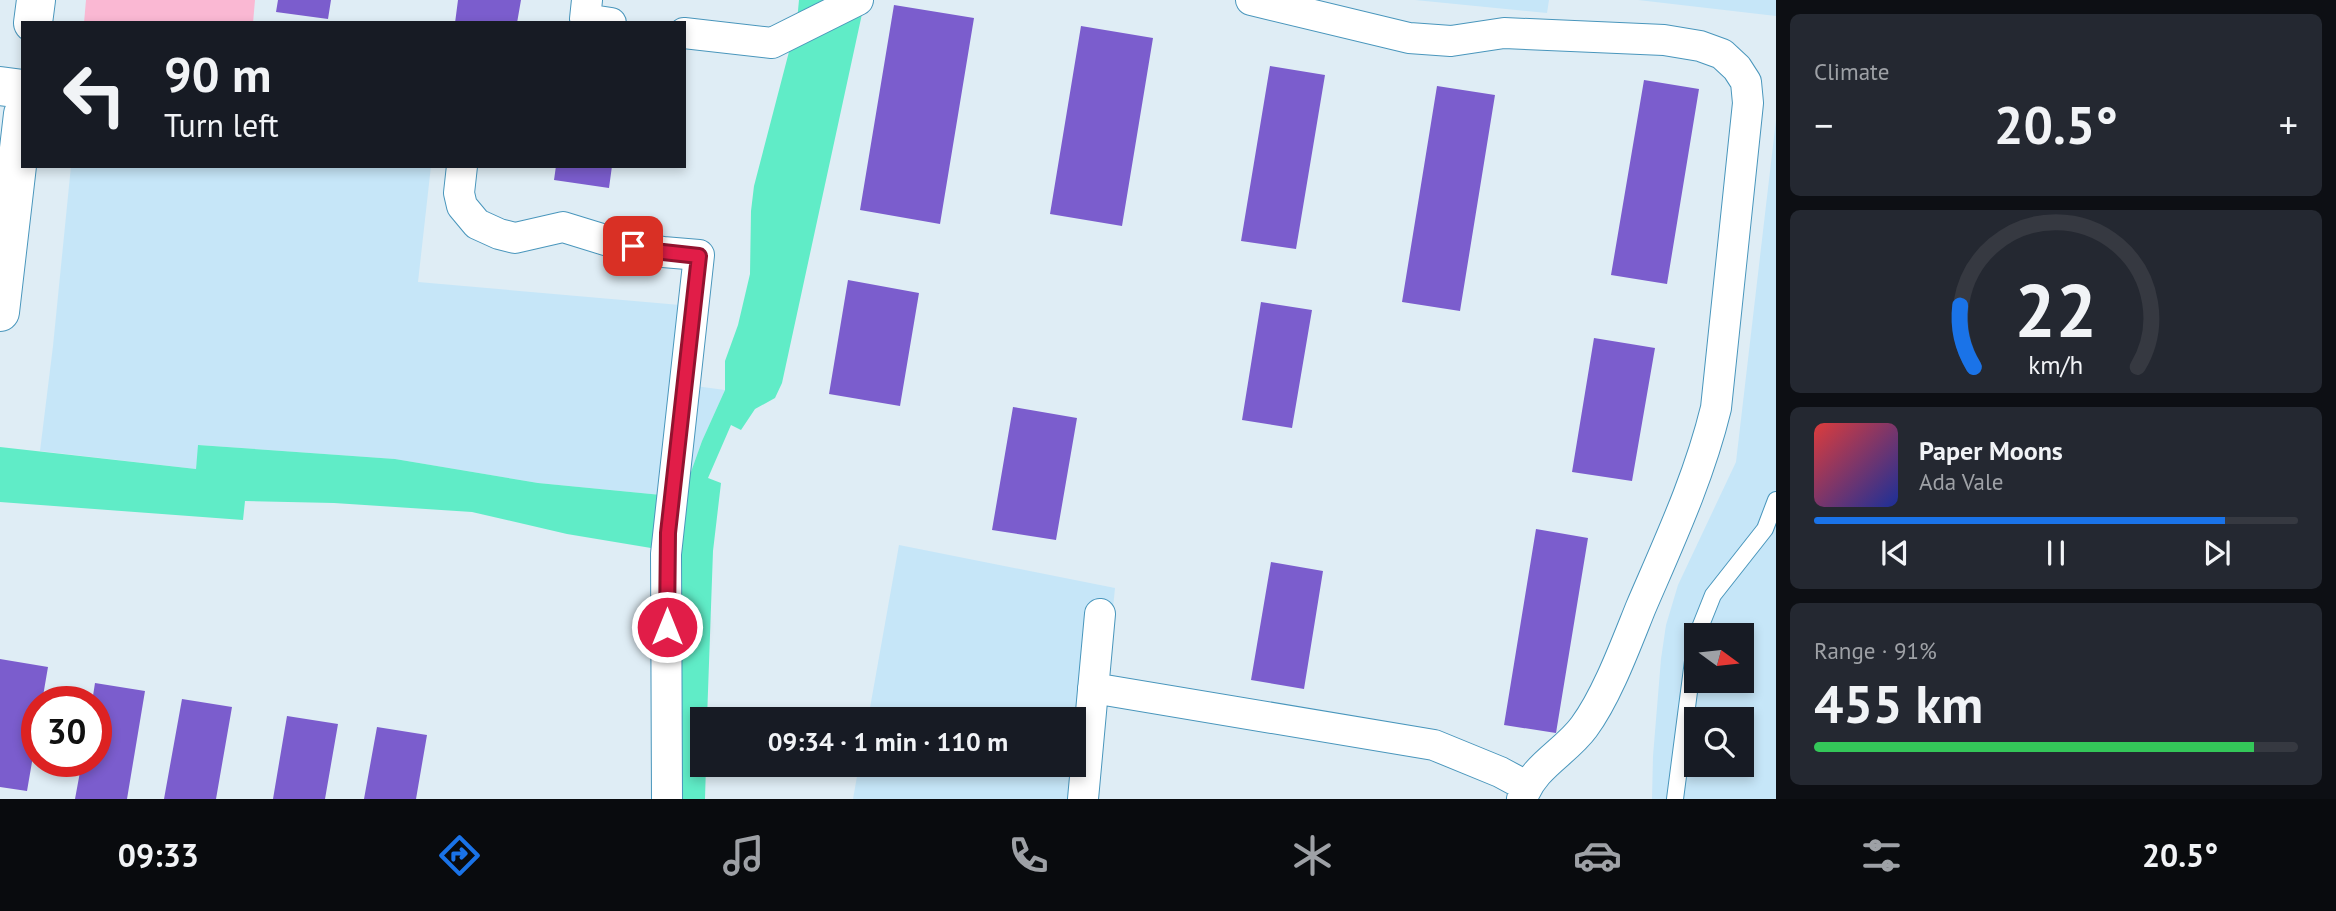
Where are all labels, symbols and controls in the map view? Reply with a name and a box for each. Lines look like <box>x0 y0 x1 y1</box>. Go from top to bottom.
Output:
text: 90 m <box>164 42 271 106</box>
icon: left <box>49 49 140 140</box>
text: Climate <box>1814 57 1889 86</box>
text: 20.5° <box>1994 91 2118 158</box>
text: − <box>1814 100 1833 149</box>
text: + <box>2279 100 2298 149</box>
text: Turn left <box>164 104 279 146</box>
pin <box>603 216 663 276</box>
icon: arrive <box>614 227 652 265</box>
text: 22 <box>2015 264 2097 358</box>
text: km/h <box>2029 349 2083 381</box>
text: Paper Moons <box>1919 434 2063 467</box>
text: Ada Vale <box>1919 467 2003 496</box>
icon: previous <box>1876 534 1914 572</box>
icon: pause <box>2037 534 2075 572</box>
icon: next <box>2198 534 2236 572</box>
position arrow <box>630 590 704 664</box>
north arrow <box>1684 623 1754 693</box>
map controls <box>1684 623 1754 777</box>
text: Range · 91% <box>1814 636 1937 665</box>
text: 455 km <box>1814 670 1983 737</box>
speed limit sign: 30 <box>21 686 112 777</box>
button: search <box>1684 707 1754 777</box>
text: 09:34 · 1 min · 110 m <box>768 725 1008 758</box>
icon: directions <box>435 831 484 880</box>
icon: music <box>719 831 768 880</box>
icon: phone <box>1004 831 1053 880</box>
icon: climate <box>1288 831 1337 880</box>
icon: car <box>1573 831 1622 880</box>
icon: filters <box>1857 831 1906 880</box>
text: 09:33 <box>118 834 199 876</box>
text: 20.5° <box>2142 834 2218 876</box>

